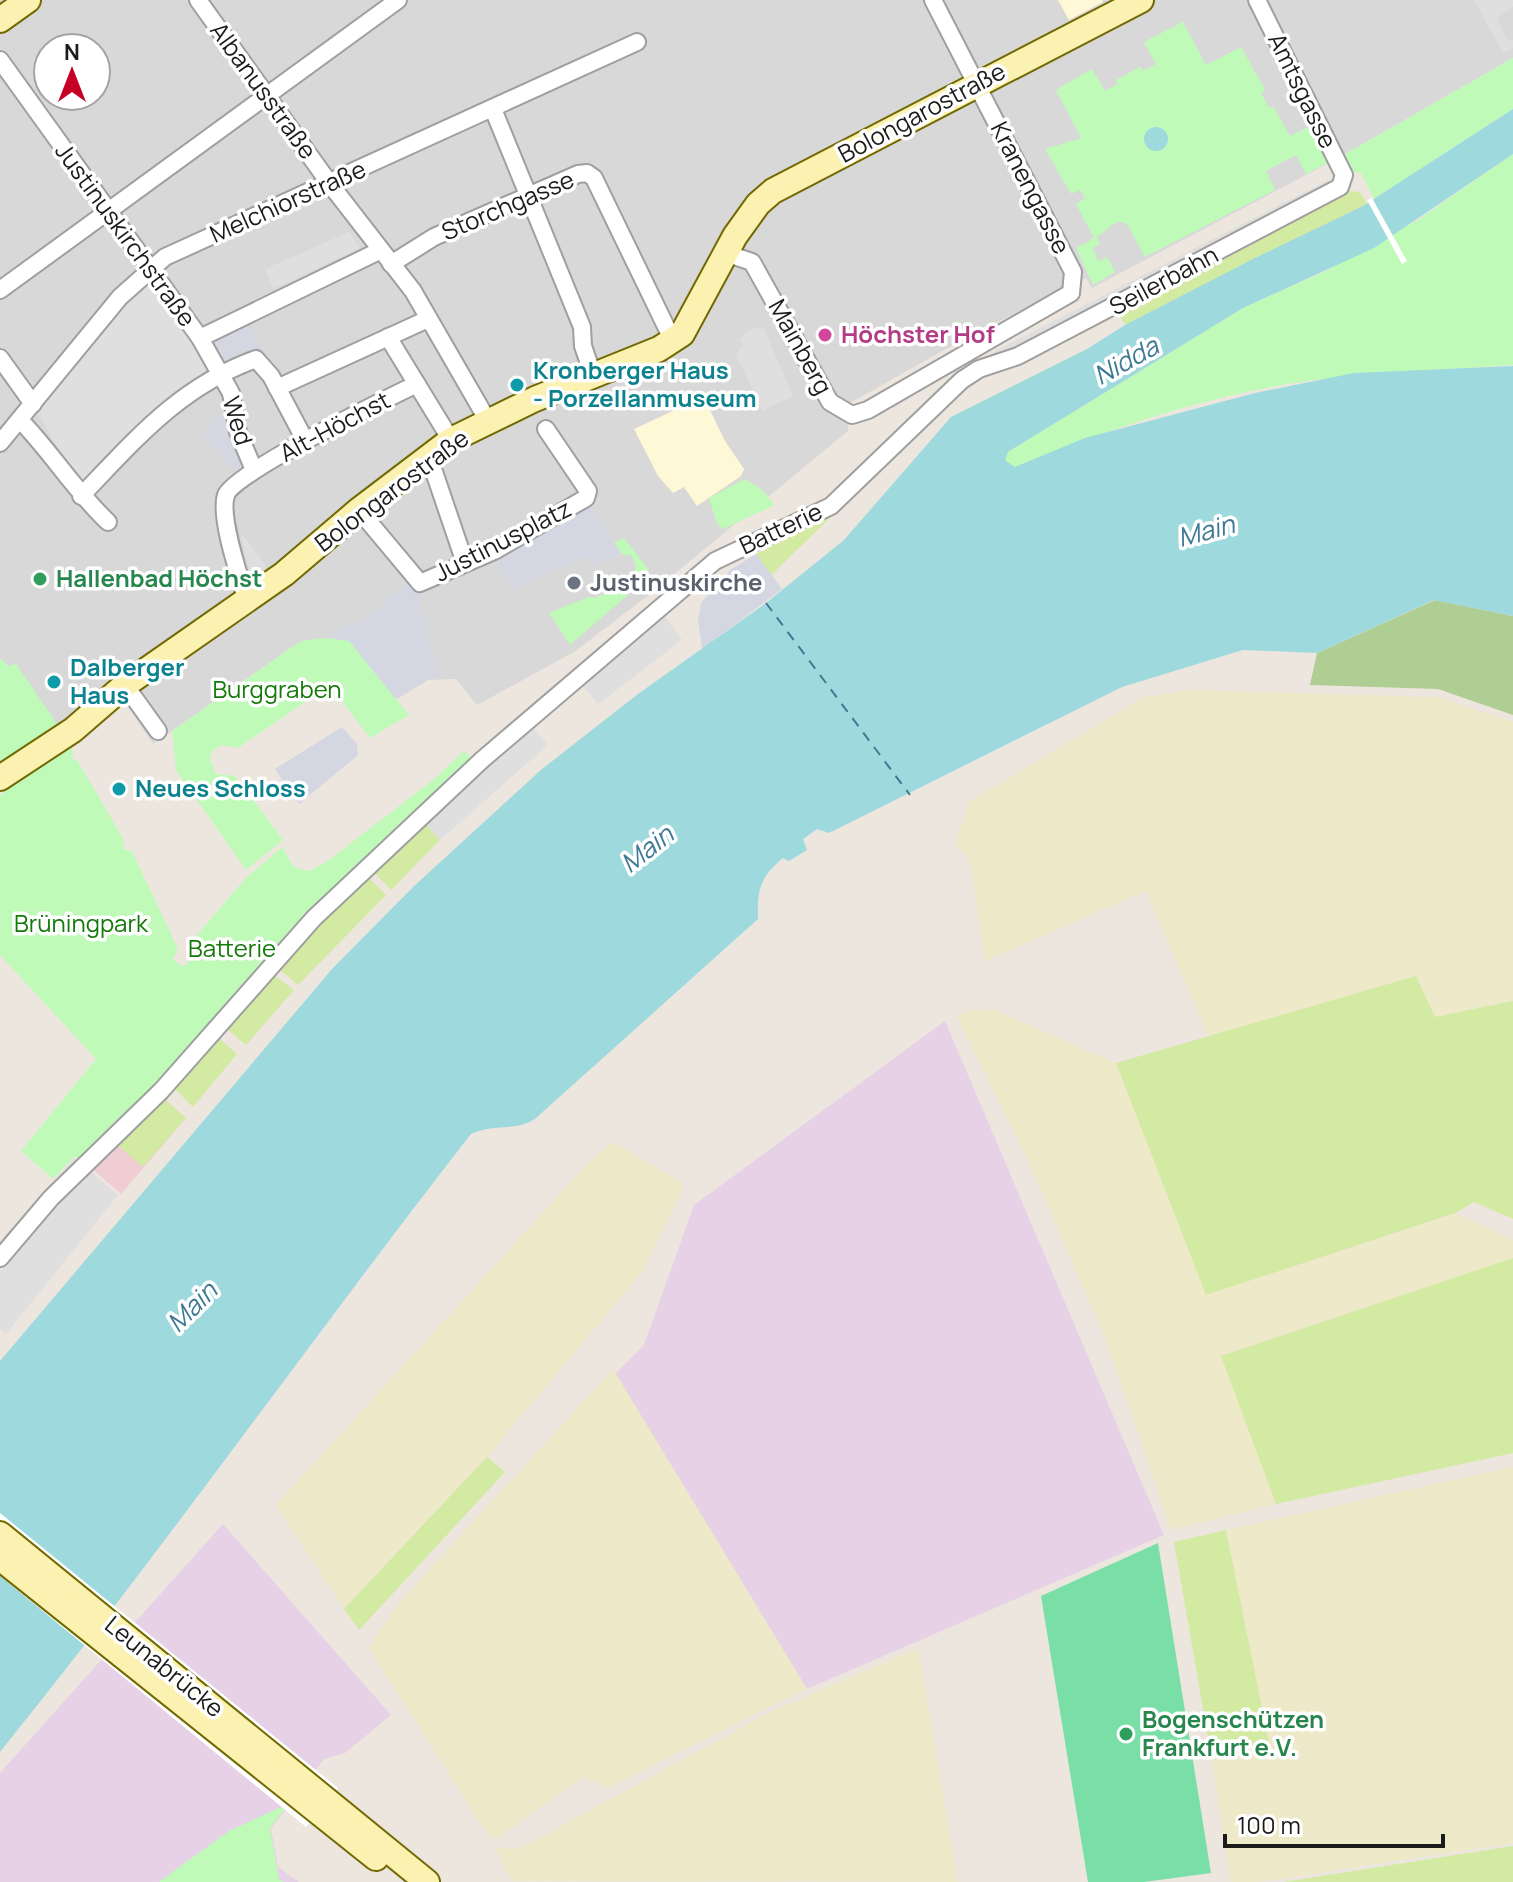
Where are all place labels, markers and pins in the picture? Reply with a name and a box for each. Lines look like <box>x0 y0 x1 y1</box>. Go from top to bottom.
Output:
place label: Höchster Hof <box>841 317 995 350</box>
marker: Höchster Hof <box>816 326 834 344</box>
place label: Kronberger Haus - Porzellanmuseum <box>533 353 757 414</box>
marker: Kronberger Haus - Porzellanmuseum <box>508 376 526 394</box>
place label: Hallenbad Höchst <box>56 561 262 594</box>
place label: Justinuskirche <box>590 565 762 598</box>
marker: Hallenbad Höchst <box>31 570 49 588</box>
marker: Justinuskirche <box>565 574 583 592</box>
place label: Dalberger Haus <box>70 650 185 711</box>
marker: Dalberger Haus <box>45 673 63 691</box>
place label: Neues Schloss <box>135 771 306 804</box>
marker: Neues Schloss <box>110 780 128 798</box>
place label: Bogenschützen Frankfurt e.V. <box>1142 1702 1324 1763</box>
marker: Bogenschützen Frankfurt e.V. <box>1117 1725 1135 1743</box>

